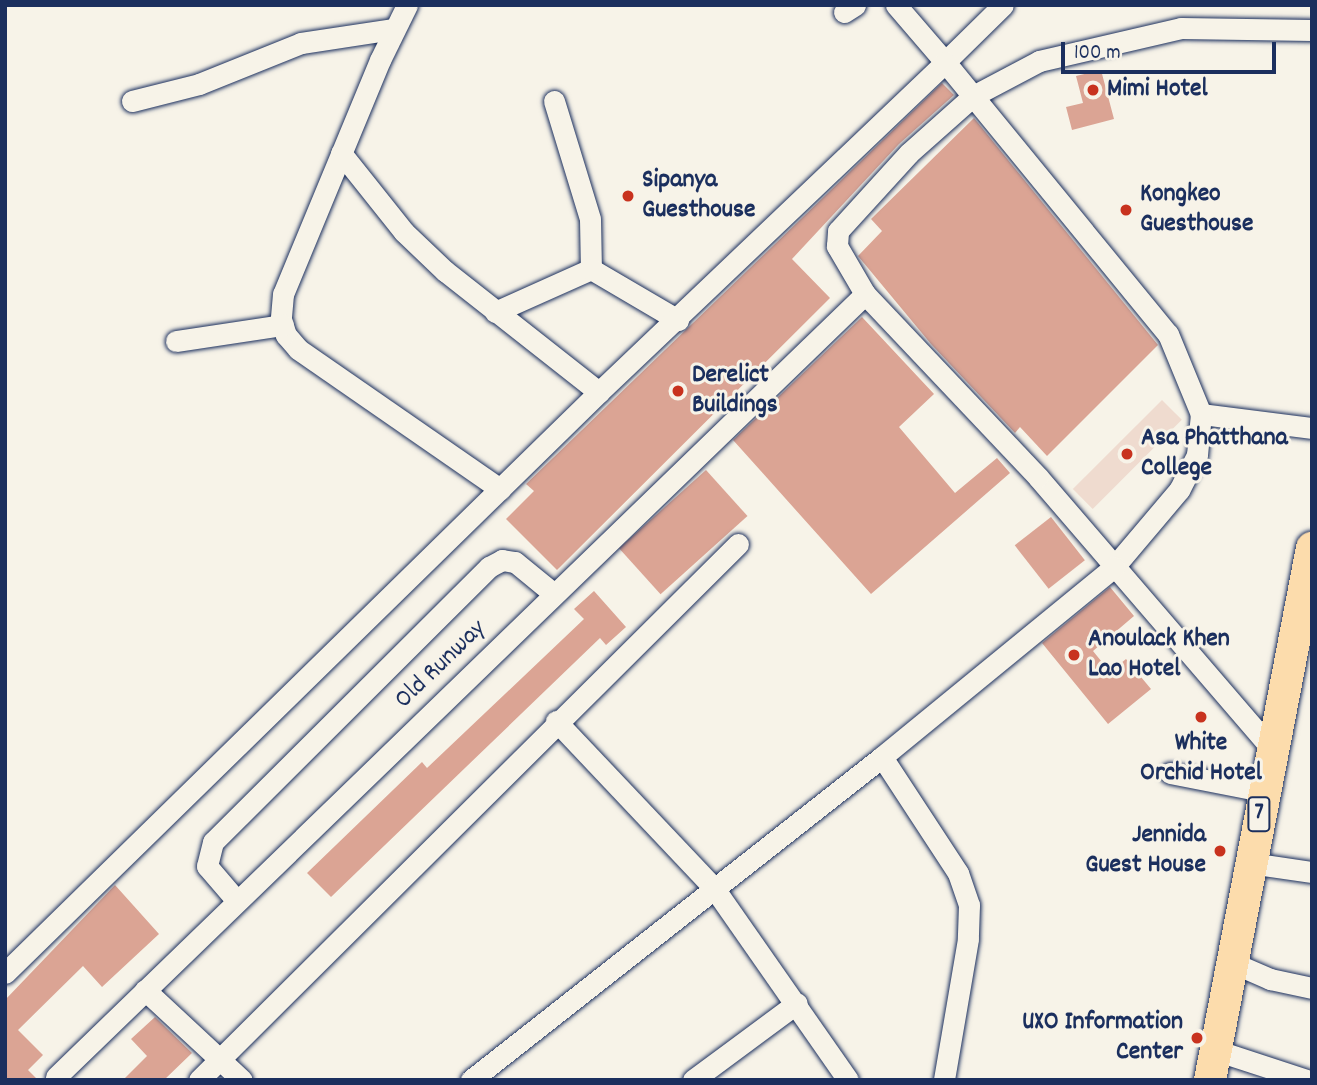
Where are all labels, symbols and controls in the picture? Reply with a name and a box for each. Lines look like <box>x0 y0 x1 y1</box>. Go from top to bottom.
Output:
scale bar <box>1065 28 1280 72</box>
text: 100 m <box>1074 39 1121 69</box>
place label: Mimi Hotel <box>1107 74 1208 106</box>
marker: Mimi Hotel <box>1085 82 1101 98</box>
place label: Sipanya Guesthouse <box>642 165 755 227</box>
place label: Kongkeo Guesthouse <box>1140 179 1253 241</box>
marker: Sipanya Guesthouse <box>620 188 636 204</box>
marker: Kongkeo Guesthouse <box>1118 202 1134 218</box>
place label: Derelict Buildings <box>692 360 778 422</box>
marker: Derelict Buildings <box>670 383 686 399</box>
place label: Asa Phatthana College <box>1141 423 1288 485</box>
marker: Asa Phatthana College <box>1119 446 1135 462</box>
street label: Old Runway <box>389 614 493 716</box>
place label: Anoulack Khen Lao Hotel <box>1088 624 1230 686</box>
marker: Anoulack Khen Lao Hotel <box>1066 647 1082 663</box>
marker: White Orchid Hotel <box>1193 709 1209 725</box>
place label: White Orchid Hotel <box>1140 728 1262 790</box>
road number: 7 <box>1247 794 1271 834</box>
place label: Jennida Guest House <box>1085 820 1206 882</box>
marker: Jennida Guest House <box>1212 843 1228 859</box>
place label: UXO Information Center <box>1022 1007 1183 1068</box>
marker: UXO Information Center <box>1189 1030 1205 1046</box>

